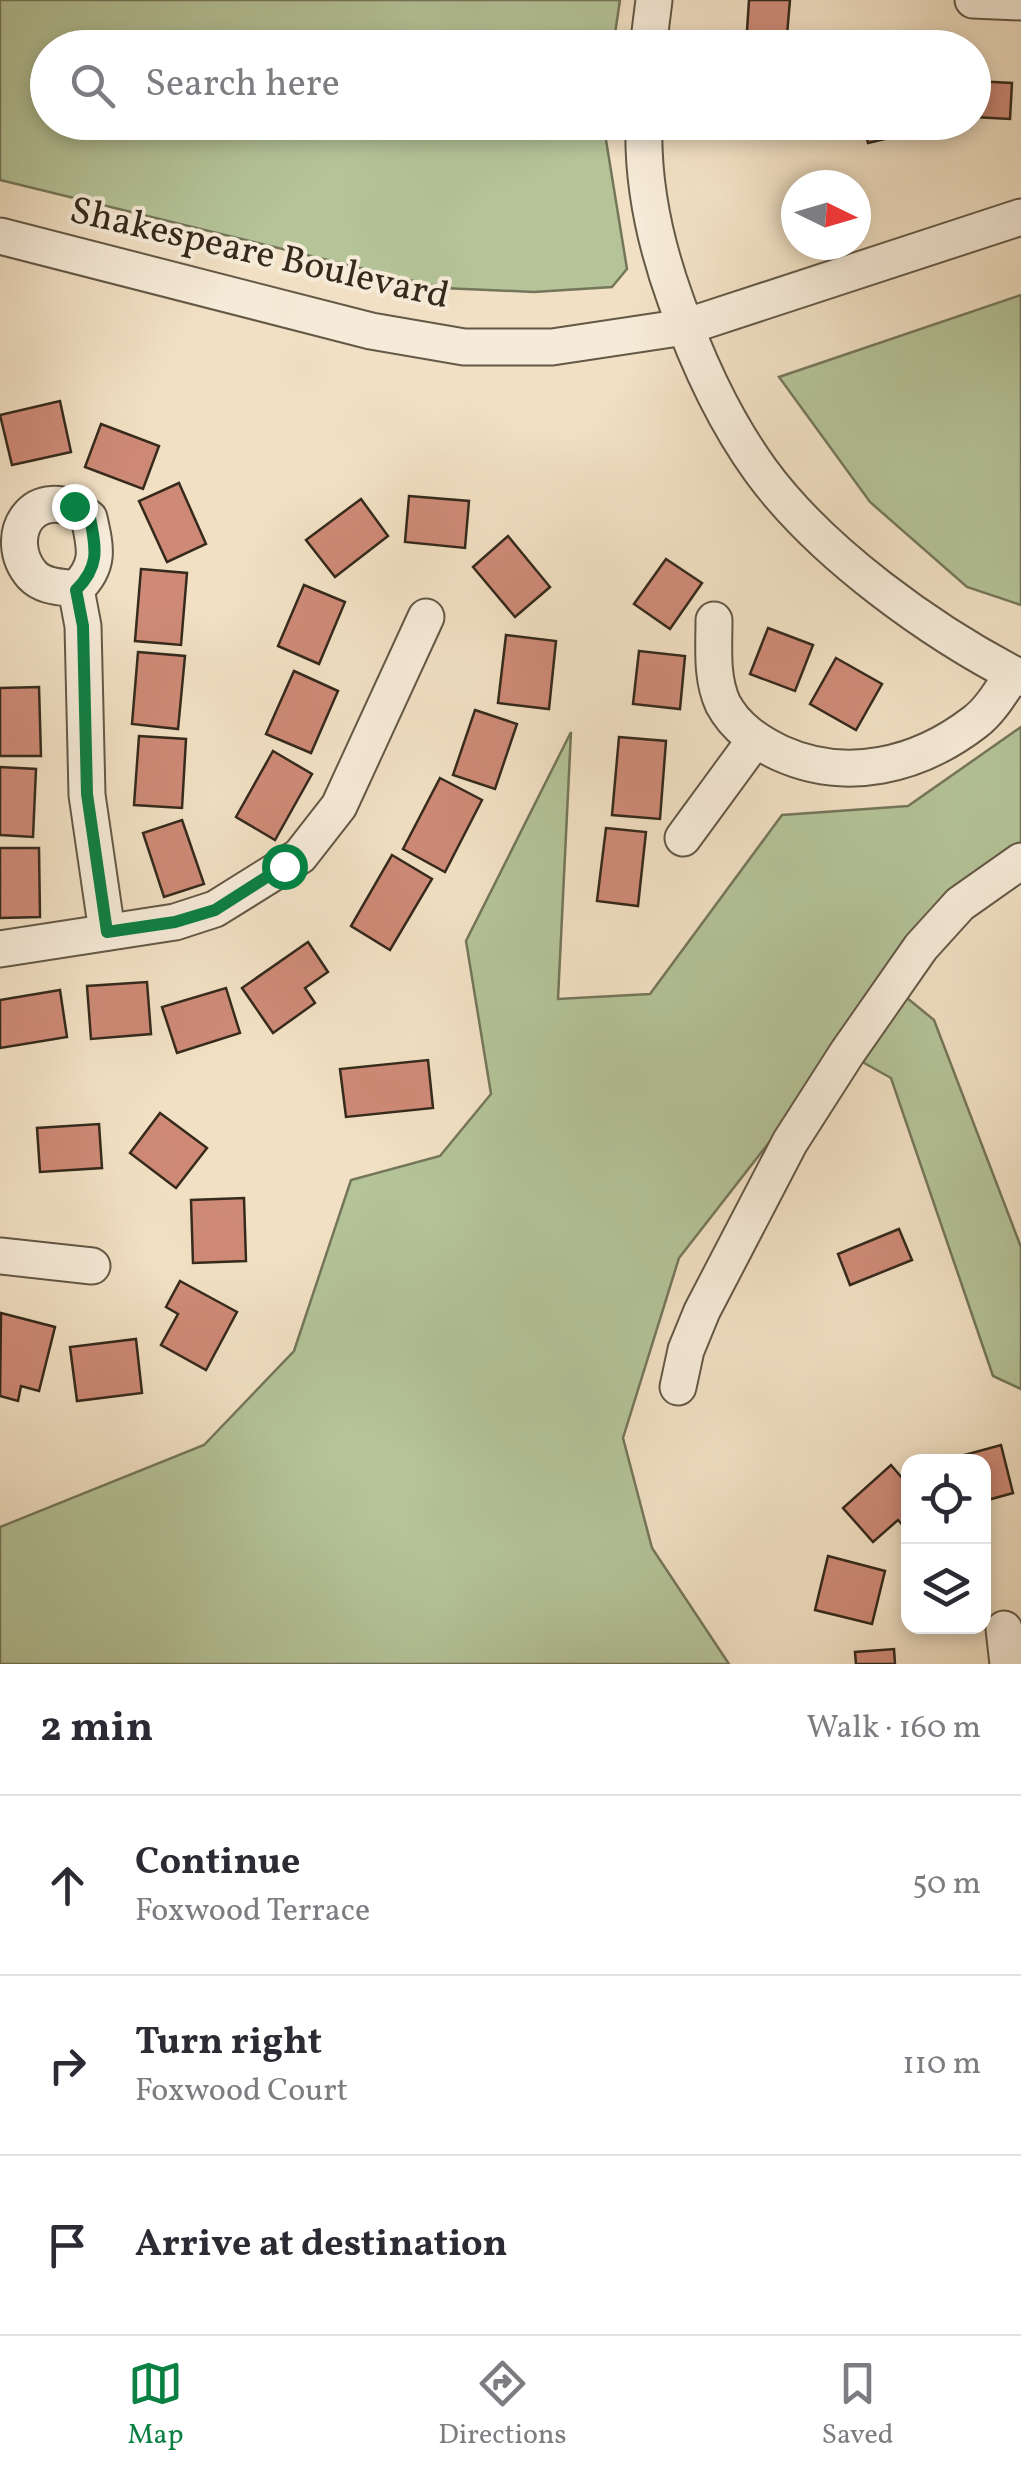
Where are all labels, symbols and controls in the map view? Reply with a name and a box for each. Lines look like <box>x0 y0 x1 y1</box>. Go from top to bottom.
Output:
search box <box>30 30 991 140</box>
icon: search <box>65 58 120 113</box>
text: Search here <box>145 59 340 112</box>
north arrow <box>781 170 871 260</box>
street label: Shakespeare Boulevard <box>64 186 454 324</box>
route end <box>52 484 98 530</box>
route start <box>262 844 308 890</box>
map controls <box>901 1454 991 1634</box>
button: locate <box>901 1454 991 1544</box>
button: layers <box>901 1544 991 1634</box>
text: 2 min <box>40 1700 153 1759</box>
text: Walk · 160 m <box>807 1707 981 1751</box>
text: Continue <box>135 1837 300 1890</box>
icon: ahead <box>40 1858 95 1913</box>
text: 50 m <box>912 1863 981 1907</box>
text: Foxwood Terrace <box>135 1890 370 1934</box>
text: Turn right <box>135 2017 322 2070</box>
icon: right <box>40 2038 95 2093</box>
text: 110 m <box>902 2043 981 2087</box>
text: Foxwood Court <box>135 2070 348 2114</box>
icon: arrive <box>40 2218 95 2273</box>
text: Arrive at destination <box>135 2219 508 2272</box>
tab: Map <box>127 2356 183 2455</box>
tab: Directions <box>438 2356 567 2455</box>
tab: Saved <box>821 2356 894 2455</box>

